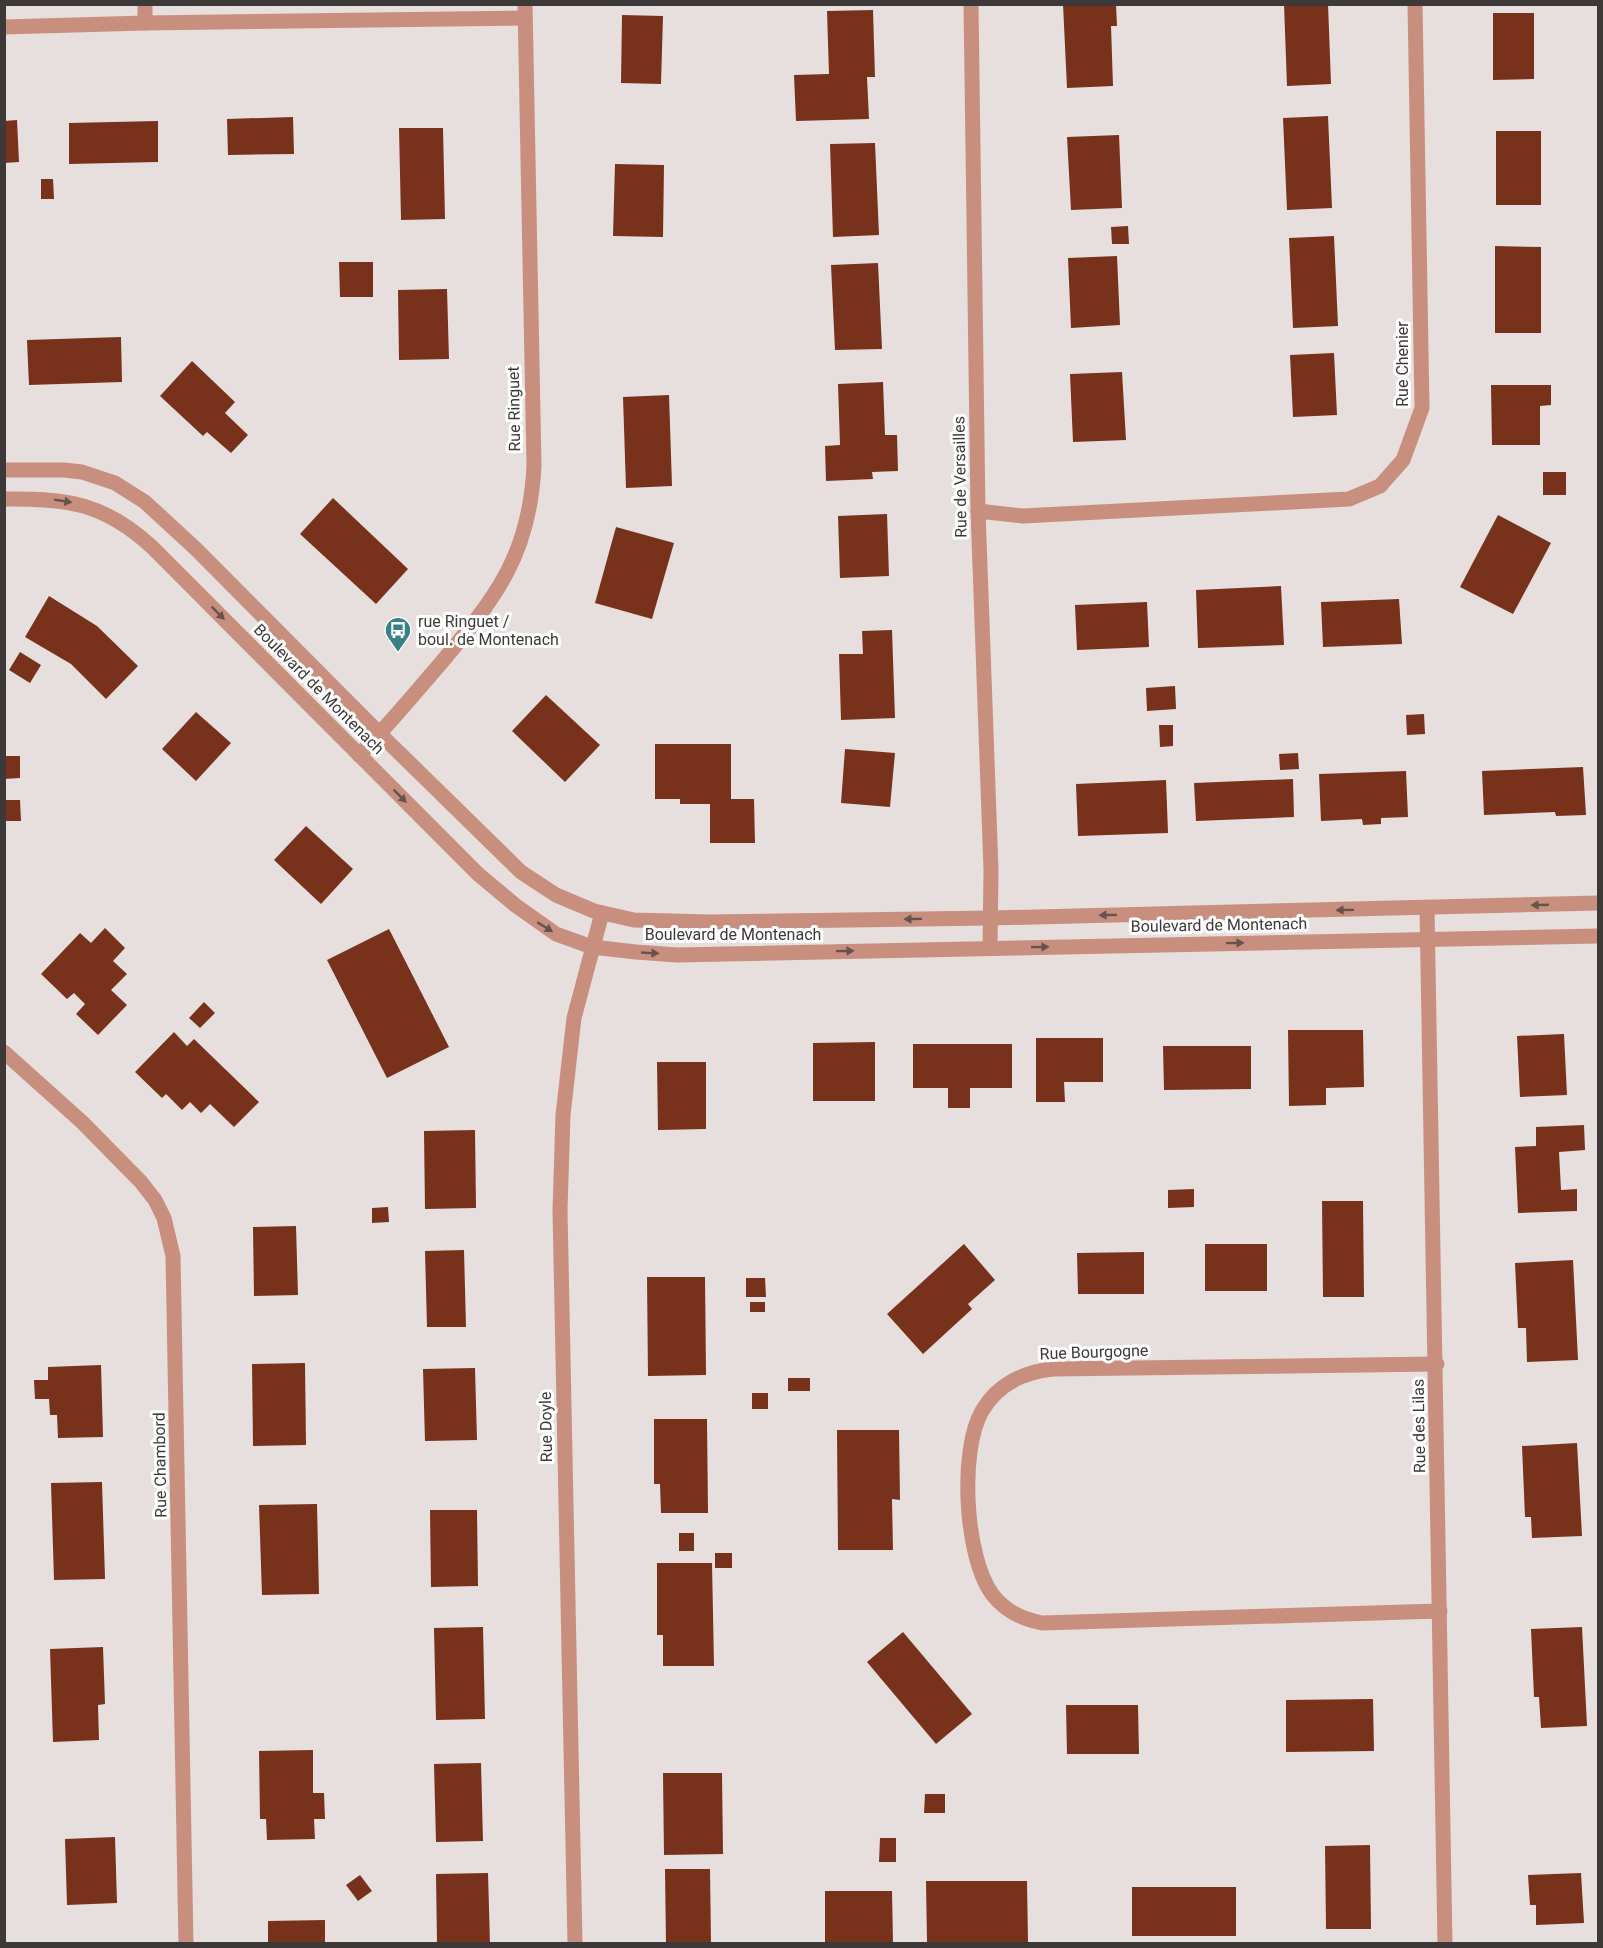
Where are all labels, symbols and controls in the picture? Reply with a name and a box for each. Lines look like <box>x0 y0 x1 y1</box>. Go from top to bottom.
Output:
street label: Rue Chenier <box>1393 321 1412 407</box>
street label: Rue Ringuet <box>504 366 524 452</box>
street label: Rue de Versailles <box>949 416 971 538</box>
one-way arrow <box>53 497 72 506</box>
one-way arrow <box>210 605 224 619</box>
place label: rue Ringuet / boul. de Montenach <box>418 612 559 649</box>
bus stop icon: rue Ringuet / boul. de Montenach <box>383 615 413 653</box>
street label: Boulevard de Montenach <box>250 620 388 758</box>
one-way arrow <box>393 789 407 803</box>
one-way arrow <box>1531 900 1550 910</box>
one-way arrow <box>1336 905 1355 915</box>
one-way arrow <box>1099 911 1118 920</box>
street label: Boulevard de Montenach <box>1131 914 1307 936</box>
one-way arrow <box>904 915 923 924</box>
one-way arrow <box>537 921 553 932</box>
street label: Boulevard de Montenach <box>645 925 821 944</box>
one-way arrow <box>1226 938 1245 948</box>
one-way arrow <box>1031 942 1050 952</box>
one-way arrow <box>836 946 855 956</box>
one-way arrow <box>641 949 660 958</box>
street label: Rue Bourgogne <box>1039 1341 1149 1363</box>
street label: Rue des Lilas <box>1409 1379 1429 1473</box>
street label: Rue Doyle <box>536 1392 556 1462</box>
street label: Rue Chambord <box>150 1412 170 1518</box>

